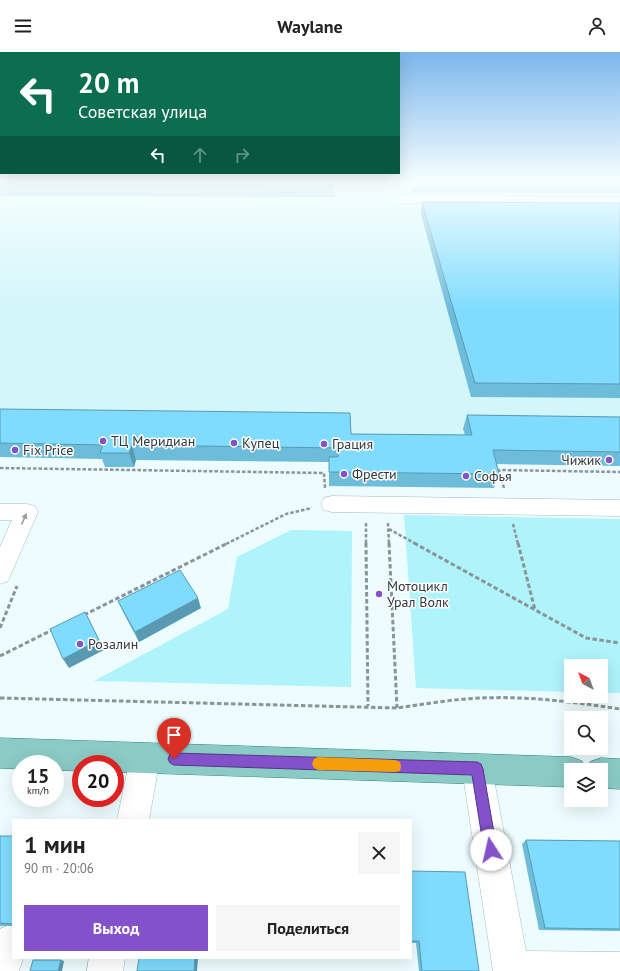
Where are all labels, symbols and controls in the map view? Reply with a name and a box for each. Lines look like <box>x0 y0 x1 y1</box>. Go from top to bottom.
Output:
icon: menu <box>12 15 34 37</box>
text: Waylane <box>277 15 343 38</box>
icon: person <box>586 15 608 37</box>
text: 20 m <box>78 64 139 101</box>
icon: left <box>12 68 64 120</box>
text: Советская улица <box>78 100 207 123</box>
icon: left <box>147 144 169 166</box>
icon: ahead <box>189 144 211 166</box>
icon: right <box>231 144 253 166</box>
place label: ТЦ Меридиан <box>111 432 195 450</box>
place label: Купец <box>242 434 280 452</box>
place label: Грация <box>332 435 373 453</box>
marker: ТЦ Меридиан <box>98 436 108 446</box>
marker: Купец <box>229 438 239 448</box>
marker: Грация <box>319 439 329 449</box>
place label: Fix Price <box>23 441 73 459</box>
marker: Fix Price <box>10 445 20 455</box>
place label: Чижик <box>561 451 601 469</box>
marker: Чижик <box>604 455 614 465</box>
place label: Фрести <box>352 465 397 483</box>
place label: Софья <box>474 467 512 485</box>
marker: Фрести <box>339 469 349 479</box>
marker: Софья <box>461 471 471 481</box>
one-way arrow <box>21 513 27 524</box>
place label: Мотоцикл Урал Волк <box>387 577 449 611</box>
marker: Мотоцикл Урал Волк <box>374 589 384 599</box>
place label: Розалин <box>88 635 138 653</box>
marker: Розалин <box>75 639 85 649</box>
north arrow <box>564 659 608 703</box>
map controls <box>564 659 608 807</box>
button: search <box>564 711 608 755</box>
pin <box>157 718 191 759</box>
icon: arrive <box>163 724 185 746</box>
speed limit sign: 20 <box>72 755 124 807</box>
text: 15 <box>27 763 49 789</box>
button: layers <box>564 763 608 807</box>
text: km/h <box>27 784 49 797</box>
text: 1 мин <box>24 829 86 860</box>
position arrow <box>470 829 512 871</box>
button: close <box>358 832 400 874</box>
text: 90 m · 20:06 <box>24 860 94 877</box>
button: Выход <box>24 905 208 951</box>
button: Поделиться <box>216 905 400 951</box>

